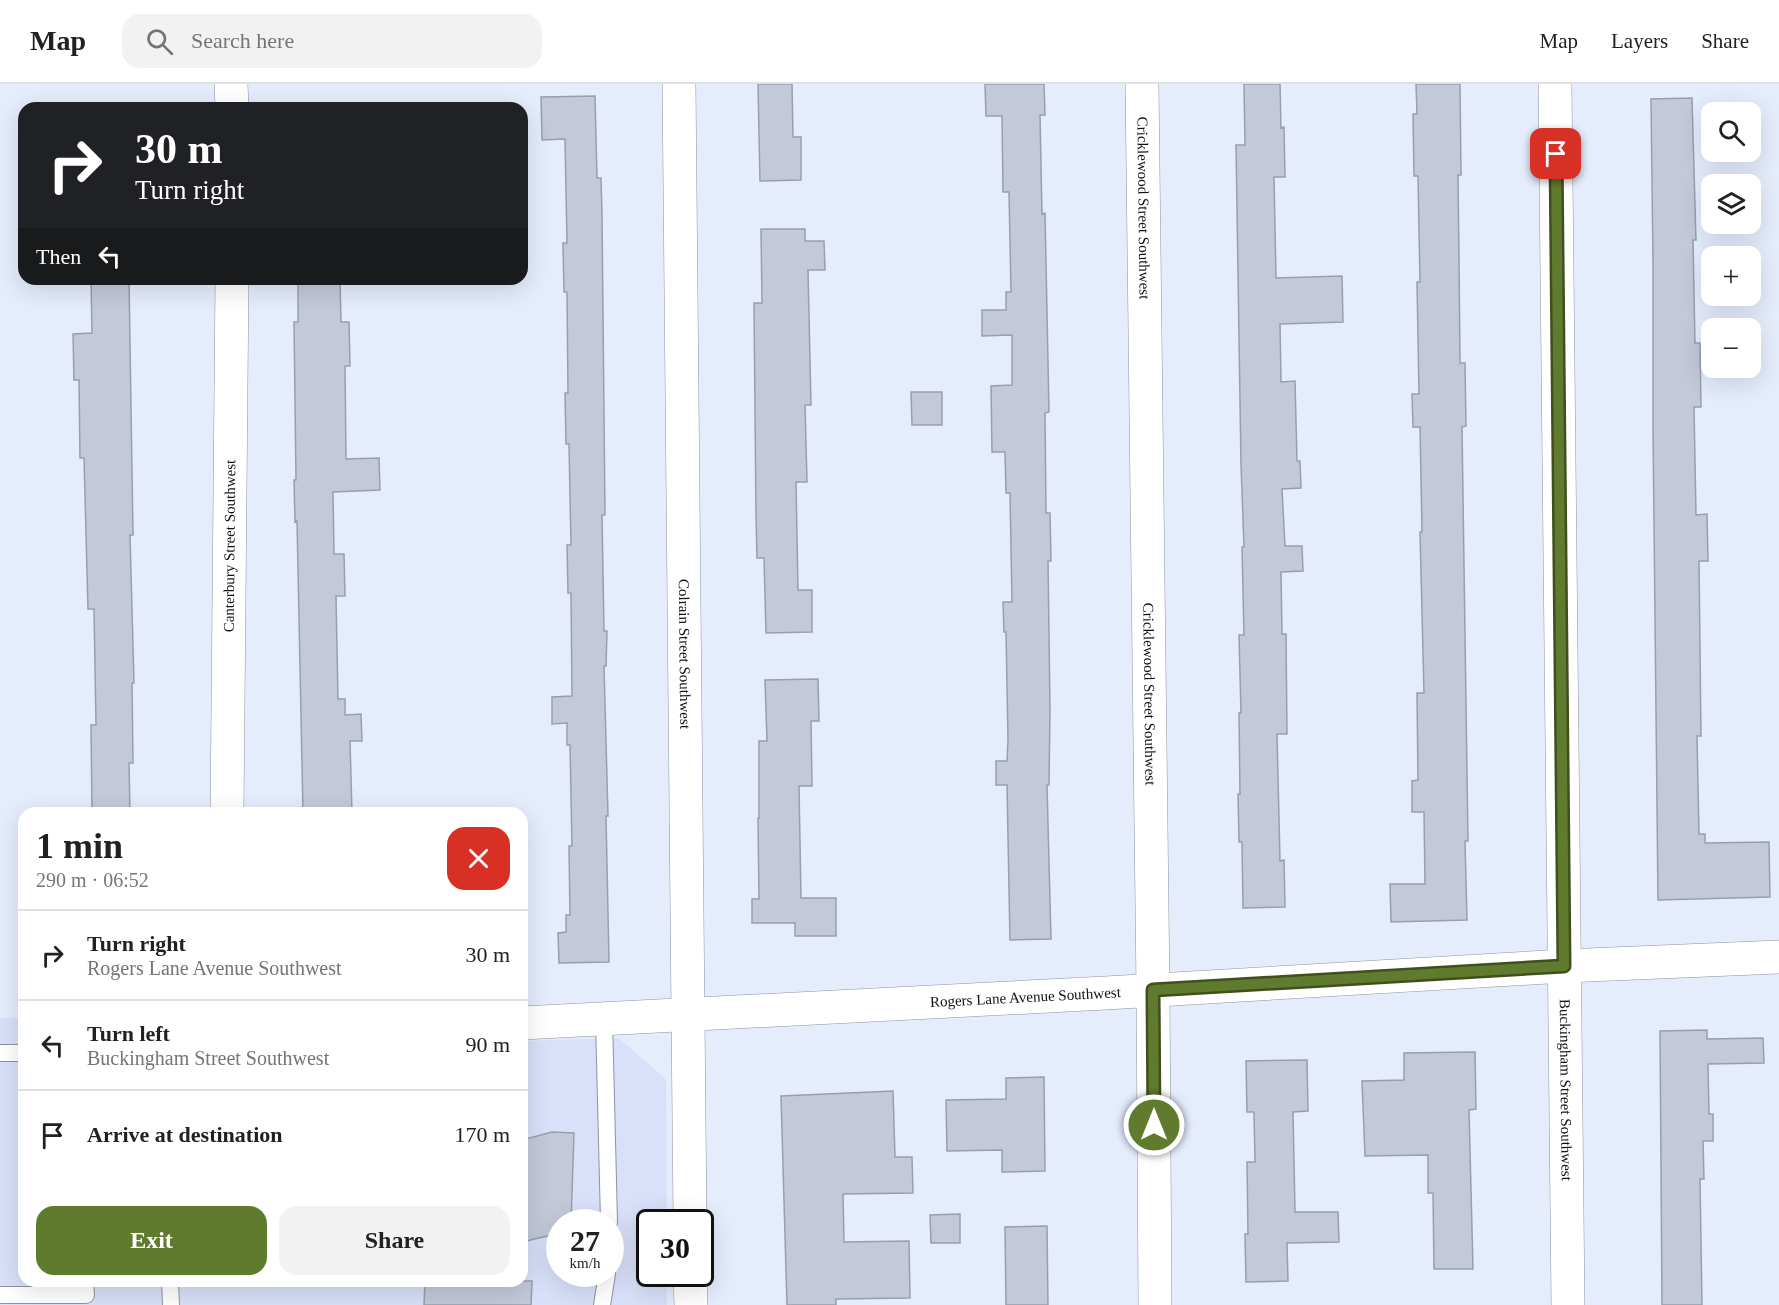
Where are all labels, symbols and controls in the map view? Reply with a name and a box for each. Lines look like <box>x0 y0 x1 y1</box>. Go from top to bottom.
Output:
search box <box>122 14 542 68</box>
text: Map <box>30 25 86 56</box>
icon: search <box>143 25 176 58</box>
text: Search here <box>191 28 294 53</box>
text: Map <box>1540 29 1578 53</box>
text: Layers <box>1611 29 1668 53</box>
text: Share <box>1701 29 1749 53</box>
map controls <box>1701 102 1761 378</box>
button: search <box>1701 102 1761 162</box>
street label: Cricklewood Street Southwest <box>1134 117 1153 300</box>
icon: right <box>36 126 114 204</box>
text: 30 m <box>135 126 223 172</box>
pin <box>1530 128 1581 179</box>
icon: arrive <box>1539 137 1572 170</box>
button: layers <box>1701 174 1761 234</box>
text: Turn right <box>135 175 244 205</box>
icon: left <box>93 240 126 273</box>
text: Then <box>36 244 81 269</box>
button: + <box>1701 246 1761 306</box>
button: − <box>1701 318 1761 378</box>
street label: Canterbury Street Southwest <box>221 459 238 632</box>
street label: Colrain Street Southwest <box>676 579 693 730</box>
street label: Cricklewood Street Southwest <box>1140 603 1159 786</box>
text: 1 min <box>36 826 123 866</box>
button: close <box>447 827 510 890</box>
text: 290 m · 06:52 <box>36 869 149 891</box>
text: Turn right <box>87 931 186 956</box>
icon: right <box>36 939 69 972</box>
text: 30 m <box>465 942 510 967</box>
text: Rogers Lane Avenue Southwest <box>87 957 342 979</box>
street label: Rogers Lane Avenue Southwest <box>929 984 1122 1010</box>
street label: Buckingham Street Southwest <box>1557 999 1575 1182</box>
text: Turn left <box>87 1021 170 1046</box>
icon: left <box>36 1029 69 1062</box>
text: 90 m <box>465 1032 510 1057</box>
text: Buckingham Street Southwest <box>87 1047 329 1069</box>
position arrow <box>1122 1093 1186 1157</box>
icon: arrive <box>36 1119 69 1152</box>
text: Arrive at destination <box>87 1122 283 1147</box>
text: 170 m <box>454 1122 510 1147</box>
button: Exit <box>36 1206 267 1275</box>
button: Share <box>279 1206 510 1275</box>
speed limit sign: 30 <box>636 1209 714 1287</box>
text: 27 <box>570 1224 600 1257</box>
text: km/h <box>570 1255 600 1271</box>

